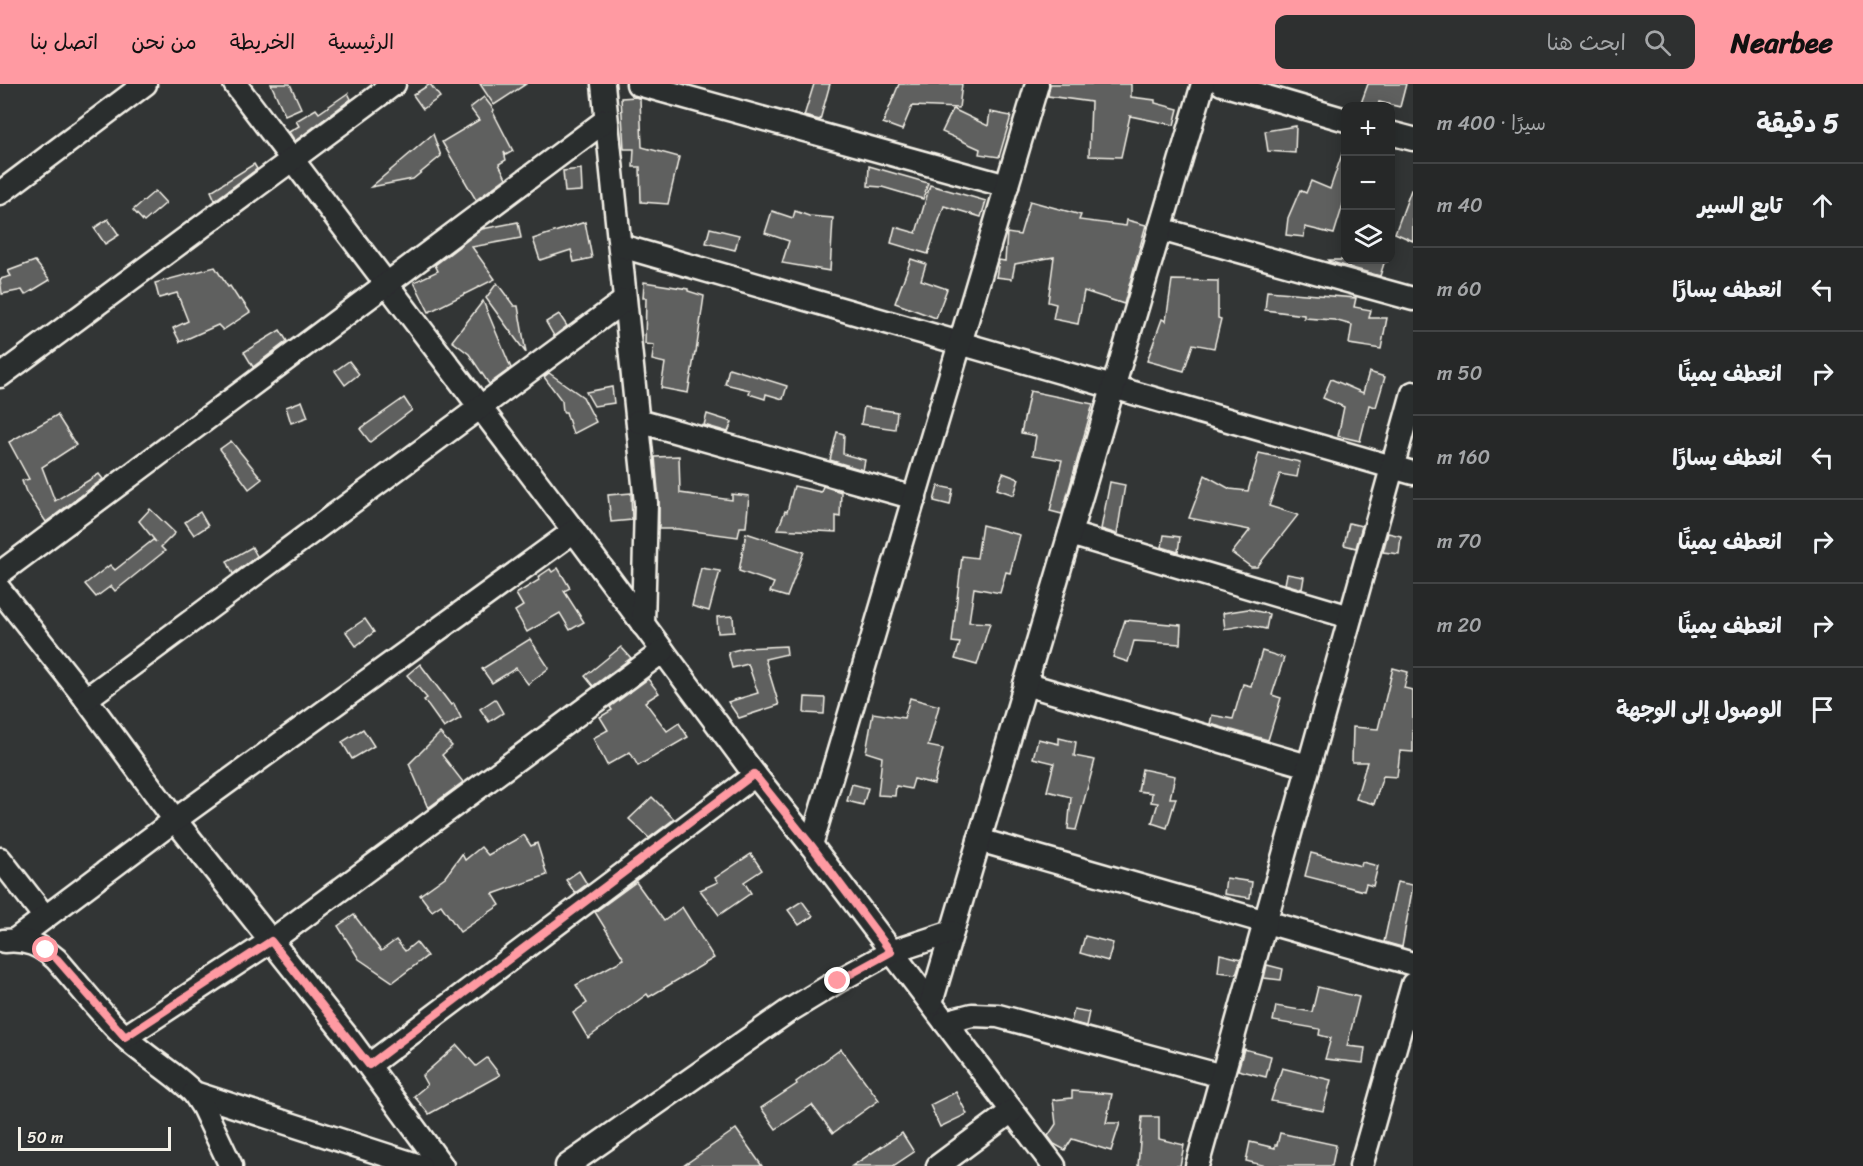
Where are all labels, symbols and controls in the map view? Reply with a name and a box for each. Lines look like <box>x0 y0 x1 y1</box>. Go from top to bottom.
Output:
search box <box>1275 15 1695 69</box>
text: Nearbee <box>1731 18 1833 67</box>
text: اتصل بنا <box>30 23 98 61</box>
text: من نحن <box>131 23 197 61</box>
text: الخريطة <box>230 23 295 61</box>
text: الرئيسية <box>328 23 394 61</box>
text: ابحث هنا <box>1547 23 1626 62</box>
icon: search <box>1641 26 1674 59</box>
text: 5 دقيقة <box>1756 100 1839 146</box>
map controls <box>1341 102 1395 264</box>
button: + <box>1341 102 1395 156</box>
text: سيرًا · 400 m <box>1437 106 1546 141</box>
button: − <box>1341 156 1395 210</box>
text: تابع السير <box>1698 186 1782 225</box>
text: 40 m <box>1437 188 1483 223</box>
icon: ahead <box>1806 189 1839 222</box>
button: layers <box>1341 210 1395 264</box>
text: انعطف يسارًا <box>1672 270 1782 309</box>
text: 60 m <box>1437 272 1482 307</box>
icon: left <box>1806 273 1839 306</box>
text: انعطف يمينًا <box>1678 354 1782 393</box>
text: 50 m <box>1437 356 1482 391</box>
icon: right <box>1806 357 1839 390</box>
text: انعطف يسارًا <box>1672 438 1782 477</box>
text: 160 m <box>1437 440 1490 475</box>
icon: left <box>1806 441 1839 474</box>
text: انعطف يمينًا <box>1678 522 1782 561</box>
text: 70 m <box>1437 524 1482 559</box>
icon: right <box>1806 525 1839 558</box>
text: انعطف يمينًا <box>1678 606 1782 645</box>
text: 20 m <box>1437 608 1482 643</box>
icon: right <box>1806 609 1839 642</box>
text: الوصول إلى الوجهة <box>1616 690 1782 729</box>
icon: arrive <box>1806 693 1839 726</box>
route start <box>32 936 58 962</box>
route end <box>824 967 850 993</box>
text: 50 m <box>27 1123 63 1152</box>
scale bar <box>18 1124 171 1152</box>

